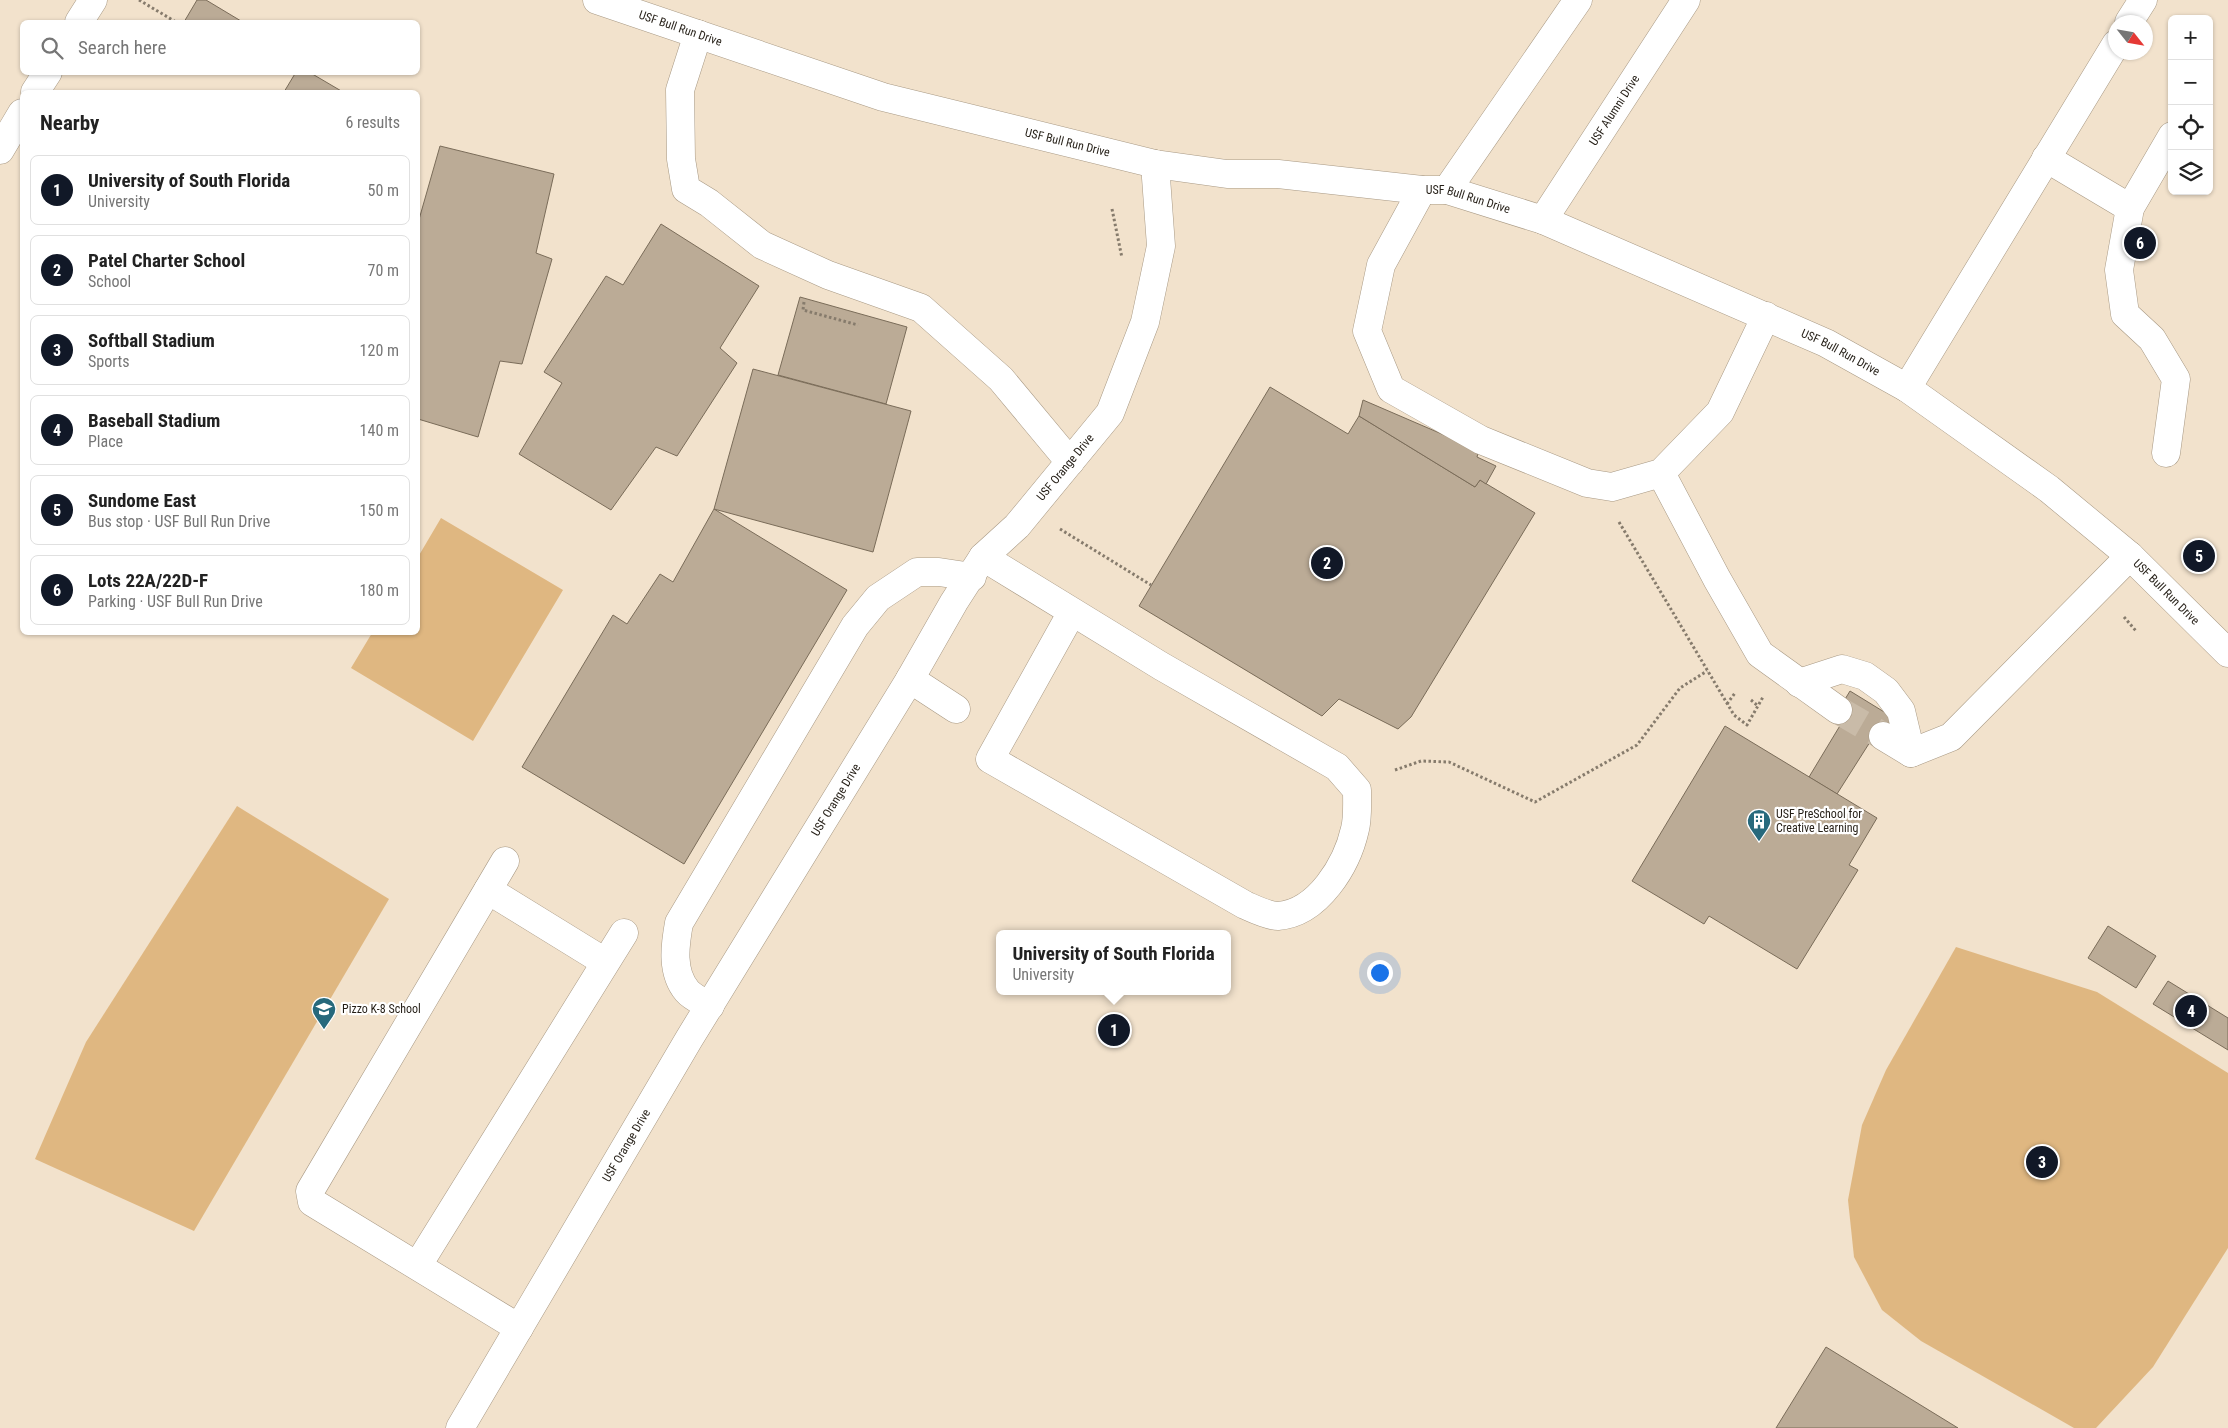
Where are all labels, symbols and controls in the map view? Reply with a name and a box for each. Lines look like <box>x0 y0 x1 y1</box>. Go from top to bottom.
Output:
street label: USF Bull Run Drive <box>637 8 724 49</box>
north arrow <box>2108 15 2153 60</box>
map controls <box>2168 15 2213 195</box>
button: + <box>2168 15 2213 60</box>
search box <box>20 20 420 75</box>
icon: search <box>38 34 66 62</box>
text: Search here <box>78 36 166 59</box>
button: − <box>2168 60 2213 105</box>
street label: USF Alumni Drive <box>1586 72 1643 148</box>
button: locate <box>2168 105 2213 150</box>
text: Nearby <box>40 111 99 135</box>
text: 6 results <box>345 113 400 132</box>
street label: USF Bull Run Drive <box>1024 125 1112 160</box>
button: layers <box>2168 150 2213 195</box>
text: University of South Florida <box>88 169 290 192</box>
text: 1 <box>53 181 61 200</box>
text: 50 m <box>367 181 399 200</box>
street label: USF Bull Run Drive <box>1426 183 1512 216</box>
text: University <box>88 192 150 211</box>
pin: 6 <box>2124 224 2156 262</box>
text: Patel Charter School <box>88 249 245 272</box>
text: 2 <box>53 261 61 280</box>
text: 70 m <box>367 261 399 280</box>
text: School <box>88 272 131 291</box>
street label: USF Bull Run Drive <box>1799 326 1883 379</box>
text: Softball Stadium <box>88 329 215 352</box>
text: 3 <box>53 341 61 360</box>
text: 120 m <box>360 341 399 360</box>
text: Sports <box>88 352 130 371</box>
text: Baseball Stadium <box>88 409 220 432</box>
text: 4 <box>53 421 61 440</box>
text: 140 m <box>360 421 399 440</box>
street label: USF Orange Drive <box>1034 431 1097 503</box>
text: Place <box>88 432 123 451</box>
text: Sundome East <box>88 489 196 512</box>
text: 5 <box>53 501 61 520</box>
text: 150 m <box>360 501 399 520</box>
text: Bus stop · USF Bull Run Drive <box>88 512 270 531</box>
pin: 5 <box>2183 537 2215 575</box>
pin: 2 <box>1311 544 1343 582</box>
street label: USF Bull Run Drive <box>2131 556 2202 628</box>
text: Lots 22A/22D-F <box>88 569 208 592</box>
text: 6 <box>53 581 61 600</box>
text: 180 m <box>360 581 399 600</box>
text: Parking · USF Bull Run Drive <box>88 592 263 611</box>
street label: USF Orange Drive <box>808 761 863 838</box>
place label: USF PreSchool for Creative Learning <box>1776 807 1862 835</box>
building icon: USF PreSchool for Creative Learning <box>1746 808 1772 842</box>
popup <box>996 930 1231 995</box>
text: University of South Florida <box>1012 942 1215 965</box>
your location <box>1367 960 1393 986</box>
text: University <box>1012 965 1074 984</box>
pin: 4 <box>2175 992 2207 1030</box>
school or university icon: Pizzo K-8 School <box>311 996 337 1030</box>
place label: Pizzo K-8 School <box>342 1002 421 1016</box>
pin: 1 <box>1098 1011 1130 1049</box>
street label: USF Orange Drive <box>600 1106 653 1184</box>
pin: 3 <box>2026 1143 2058 1181</box>

